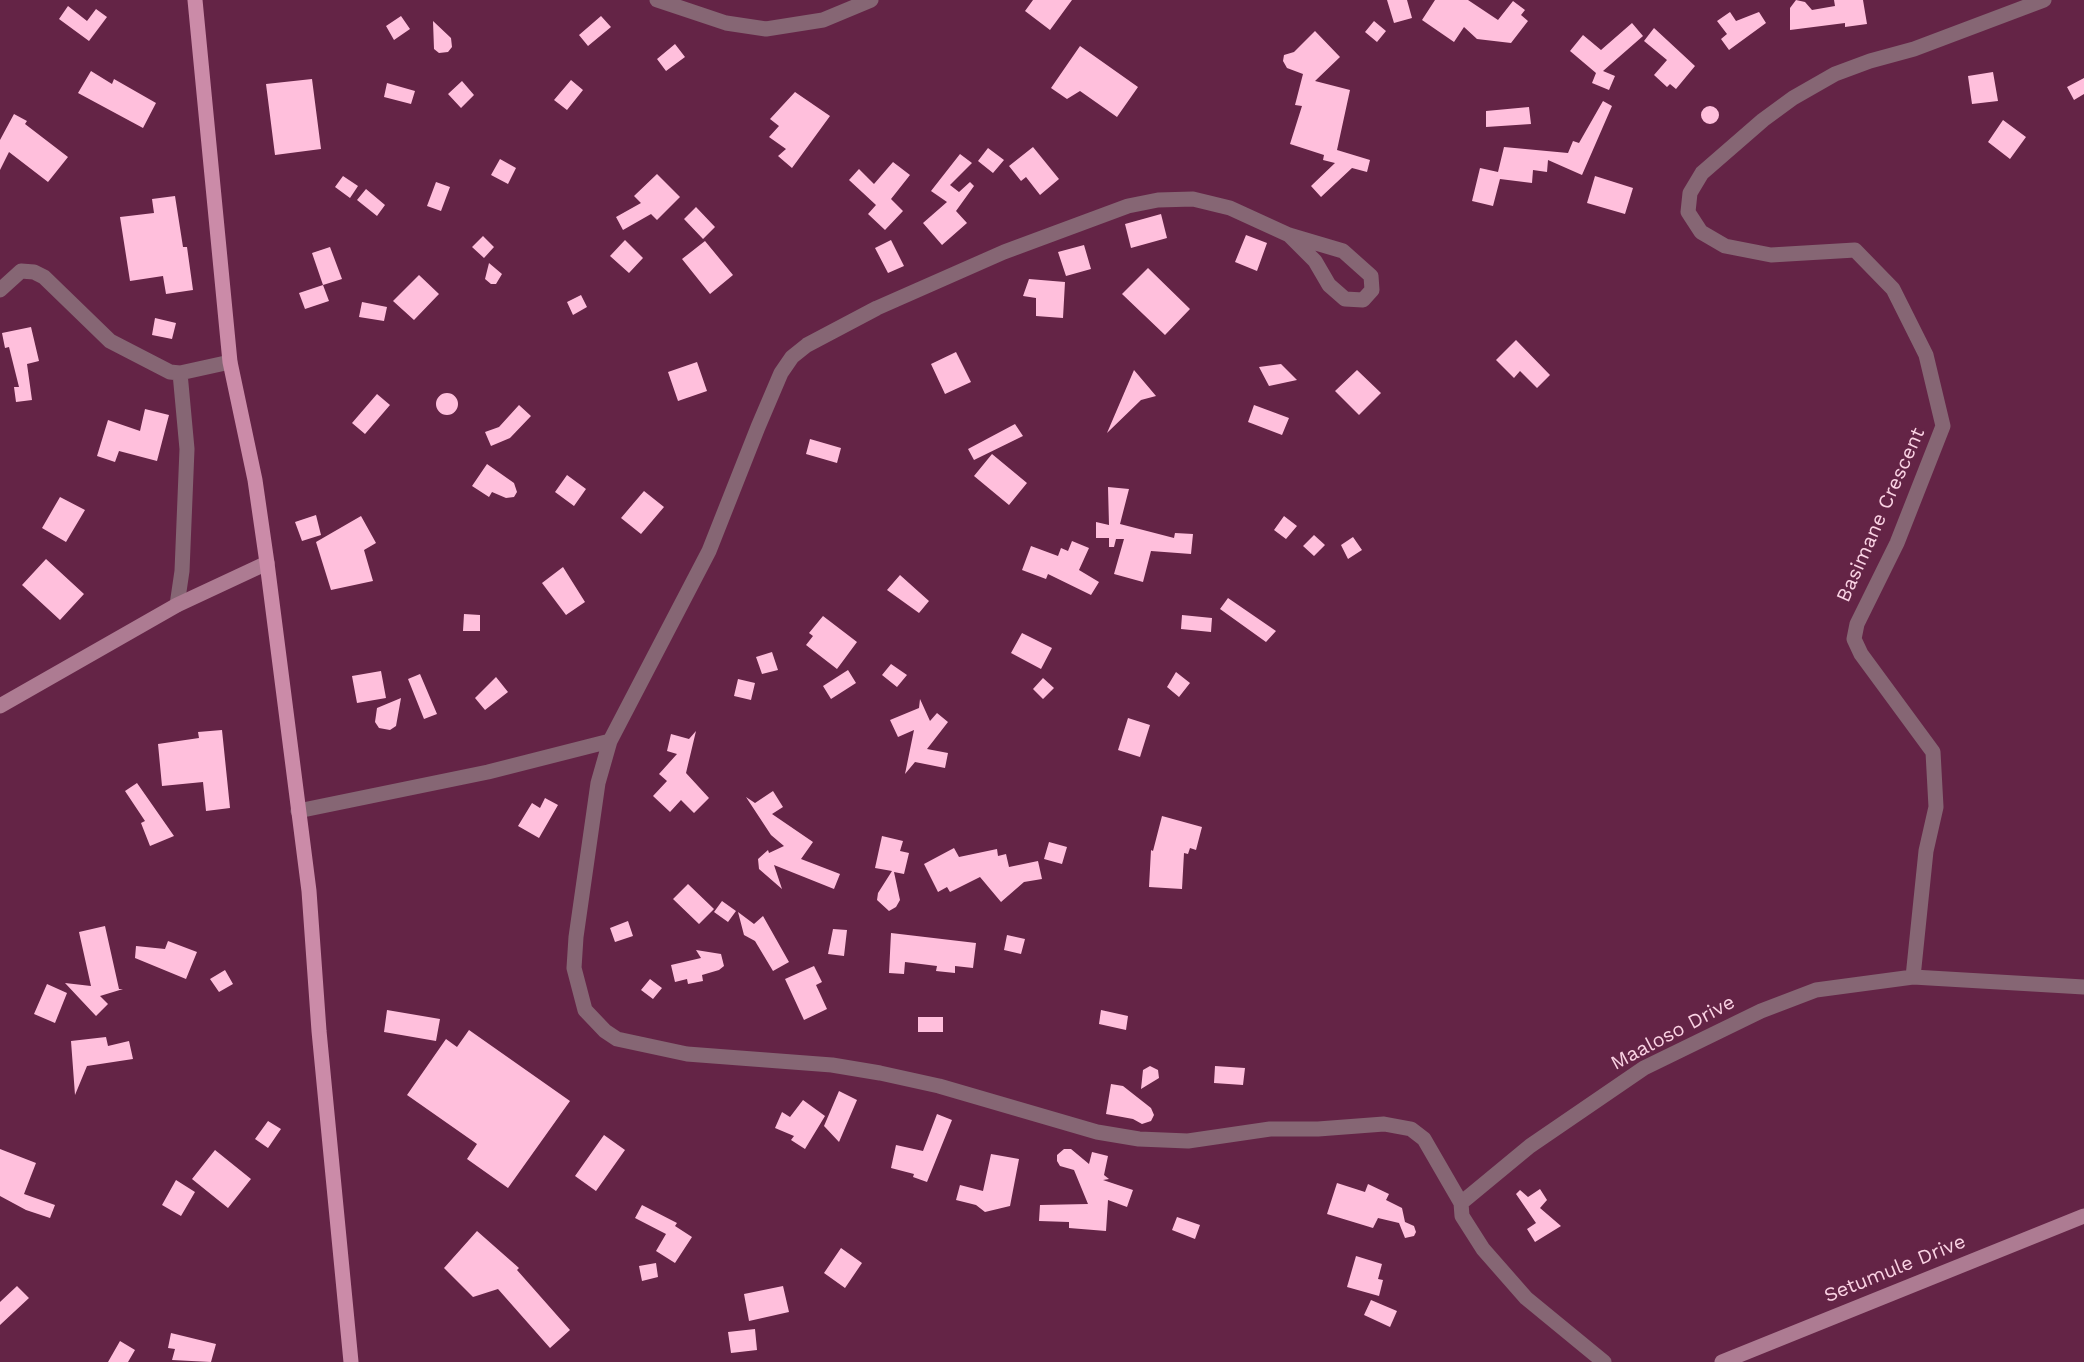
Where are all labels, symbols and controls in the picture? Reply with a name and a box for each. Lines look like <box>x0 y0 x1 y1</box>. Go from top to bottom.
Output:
street label: Basimane Crescent <box>1832 424 1930 606</box>
street label: Maaloso Drive <box>1607 990 1739 1076</box>
street label: Setumule Drive <box>1821 1230 1969 1308</box>

